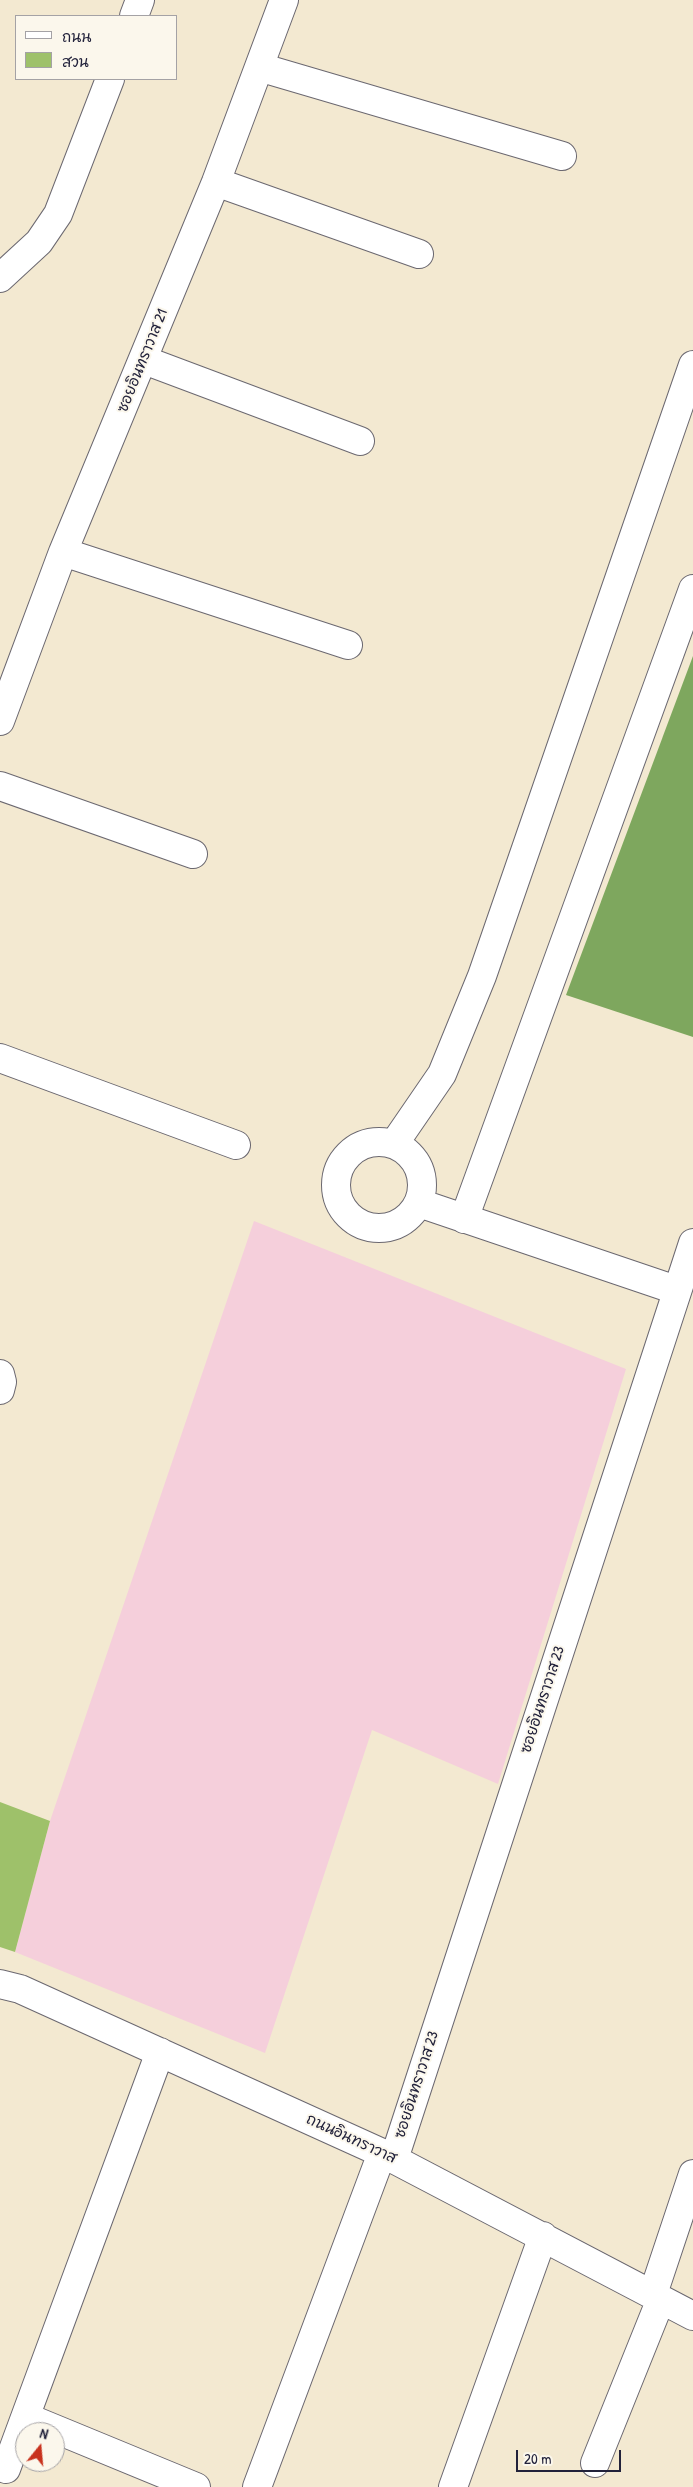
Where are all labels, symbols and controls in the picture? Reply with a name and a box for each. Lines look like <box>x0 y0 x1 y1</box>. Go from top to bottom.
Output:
legend <box>15 15 178 80</box>
text: ถนน <box>62 26 91 47</box>
text: สวน <box>62 51 89 72</box>
street label: ซอยอินทราวาส 21 <box>114 307 172 415</box>
street label: ซอยอินทราวาส 23 <box>517 1644 569 1756</box>
street label: ซอยอินทราวาส 23 <box>391 2029 443 2141</box>
street label: ถนนอินทราวาส <box>303 2110 399 2168</box>
north arrow <box>15 2422 65 2472</box>
text: N <box>38 2423 51 2443</box>
scale bar <box>518 2440 623 2472</box>
text: 20 m <box>524 2448 551 2469</box>

